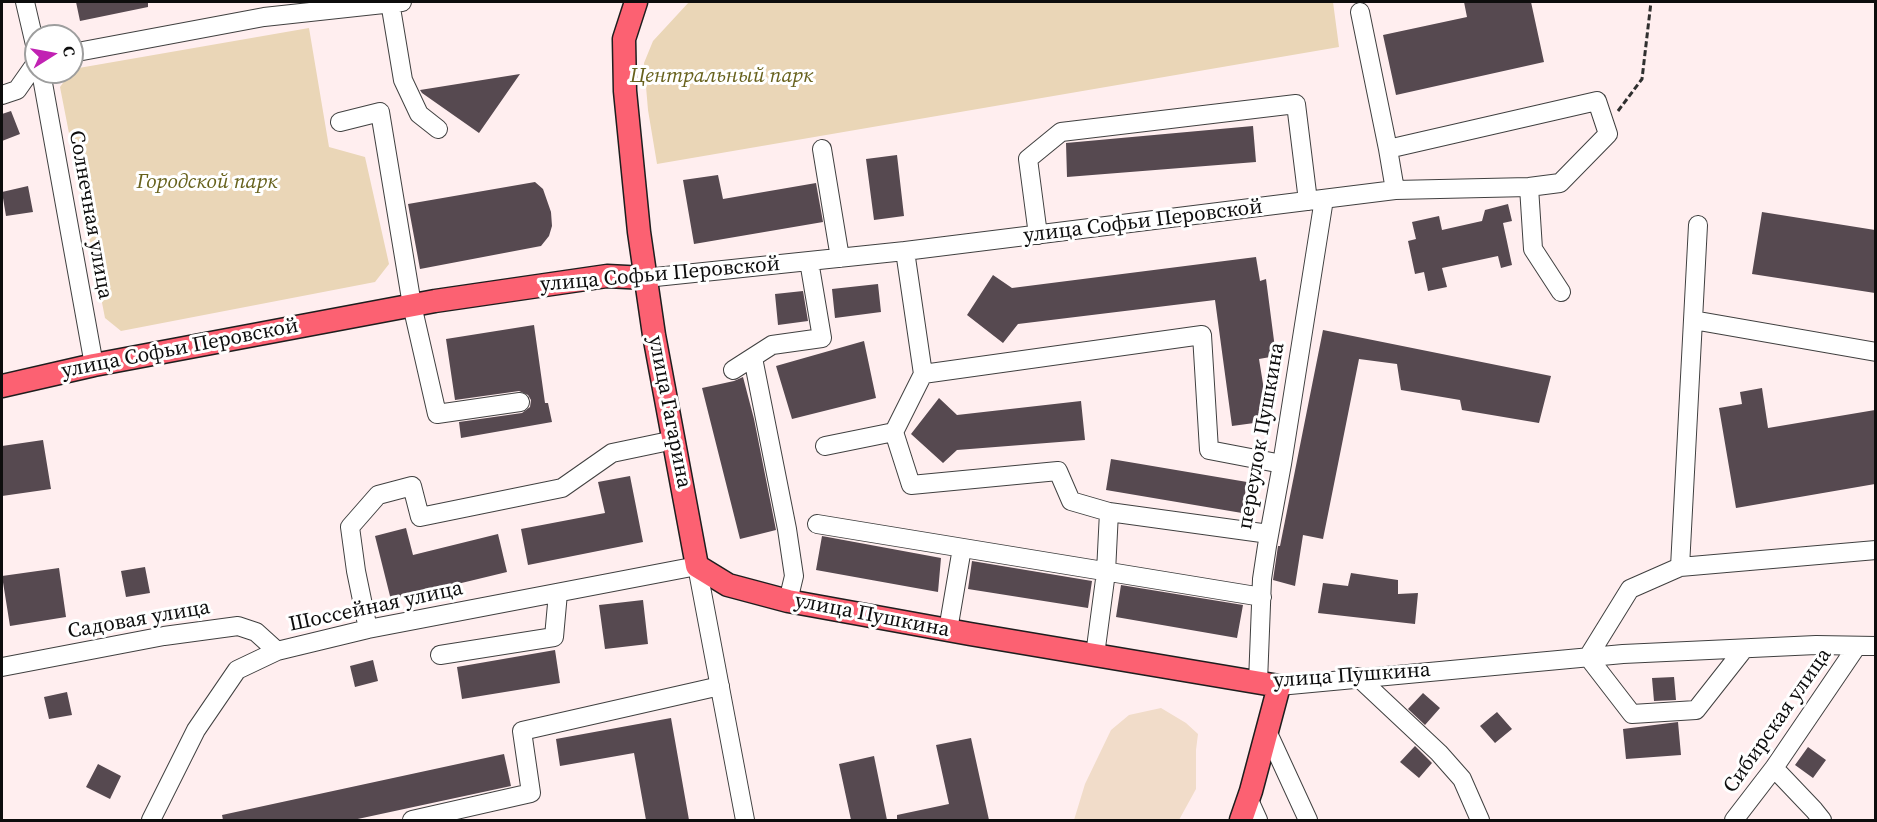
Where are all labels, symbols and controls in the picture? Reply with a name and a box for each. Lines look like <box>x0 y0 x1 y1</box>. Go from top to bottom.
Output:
north arrow <box>24 24 84 84</box>
text: С <box>58 44 81 58</box>
park label: Центральный парк <box>631 64 813 90</box>
street label: Солнечная улица <box>63 129 117 301</box>
park label: Городской парк <box>136 170 278 196</box>
street label: улица Софьи Перовской <box>1022 195 1264 249</box>
street label: улица Софьи Перовской <box>539 252 781 298</box>
street label: улица Софьи Перовской <box>59 314 301 384</box>
street label: улица Гагарина <box>642 334 696 490</box>
street label: переулок Пушкина <box>1233 341 1291 531</box>
street label: Шоссейная улица <box>287 576 465 638</box>
street label: улица Пушкина <box>792 589 952 643</box>
street label: Садовая улица <box>66 595 212 645</box>
street label: Сибирская улица <box>1719 644 1837 798</box>
street label: улица Пушкина <box>1273 658 1431 694</box>

